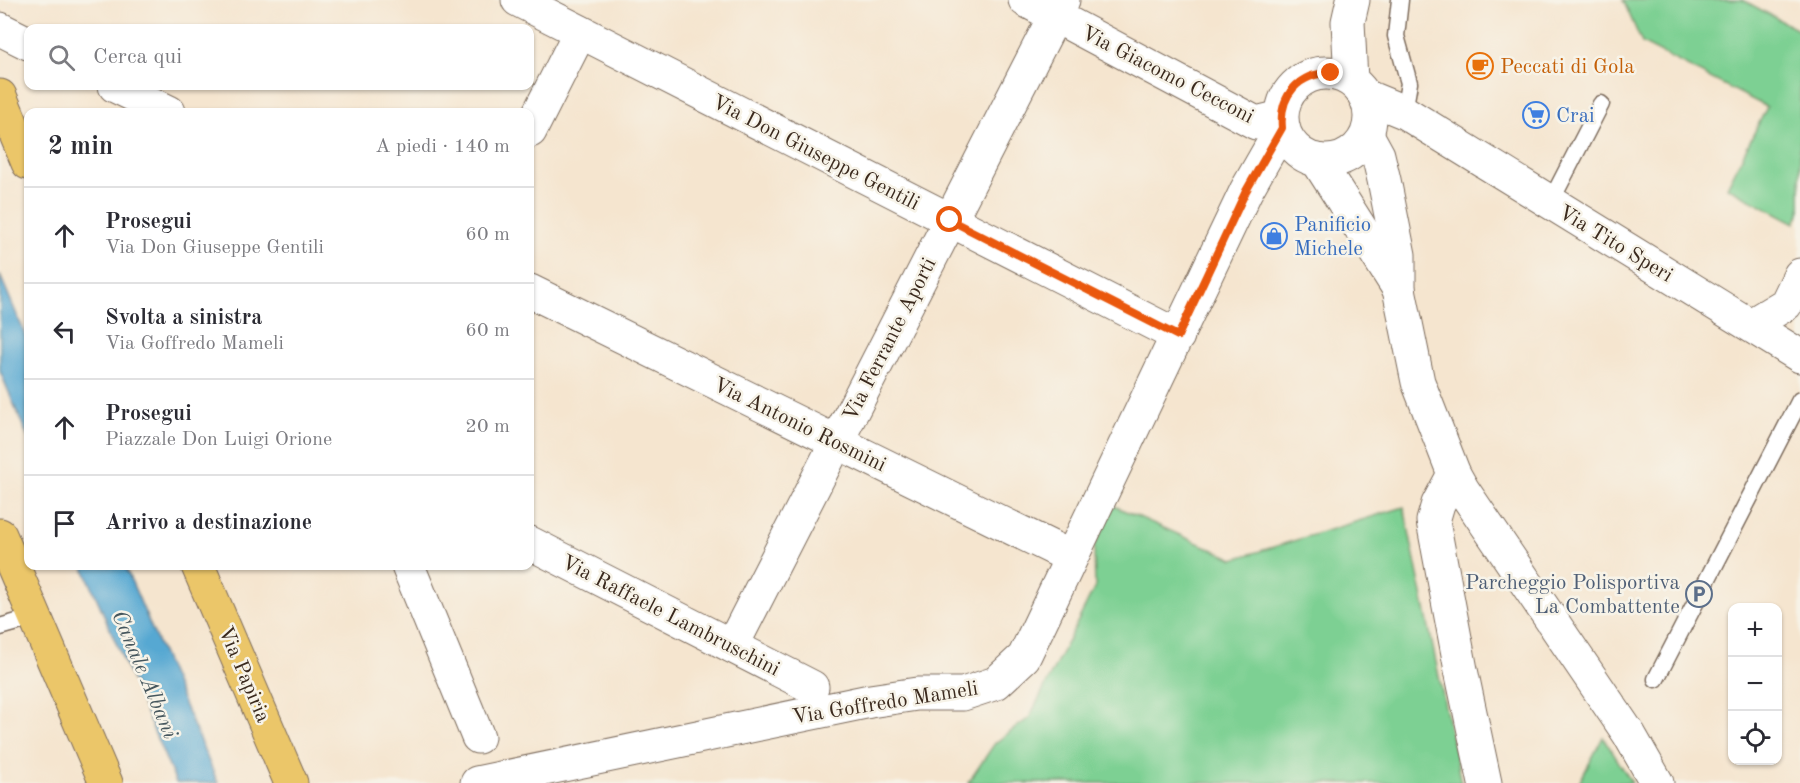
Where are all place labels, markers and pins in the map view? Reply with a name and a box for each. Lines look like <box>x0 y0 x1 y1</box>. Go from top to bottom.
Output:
cafe icon: Peccati di Gola <box>1465 51 1495 81</box>
place label: Peccati di Gola <box>1500 57 1635 78</box>
supermarket icon: Crai <box>1521 100 1551 130</box>
place label: Crai <box>1556 106 1595 127</box>
place label: Panificio Michele <box>1294 215 1371 260</box>
shop icon: Panificio Michele <box>1259 221 1289 251</box>
place label: Parcheggio Polisportiva La Combattente <box>1465 573 1680 618</box>
parking icon: Parcheggio Polisportiva La Combattente <box>1684 579 1714 609</box>

